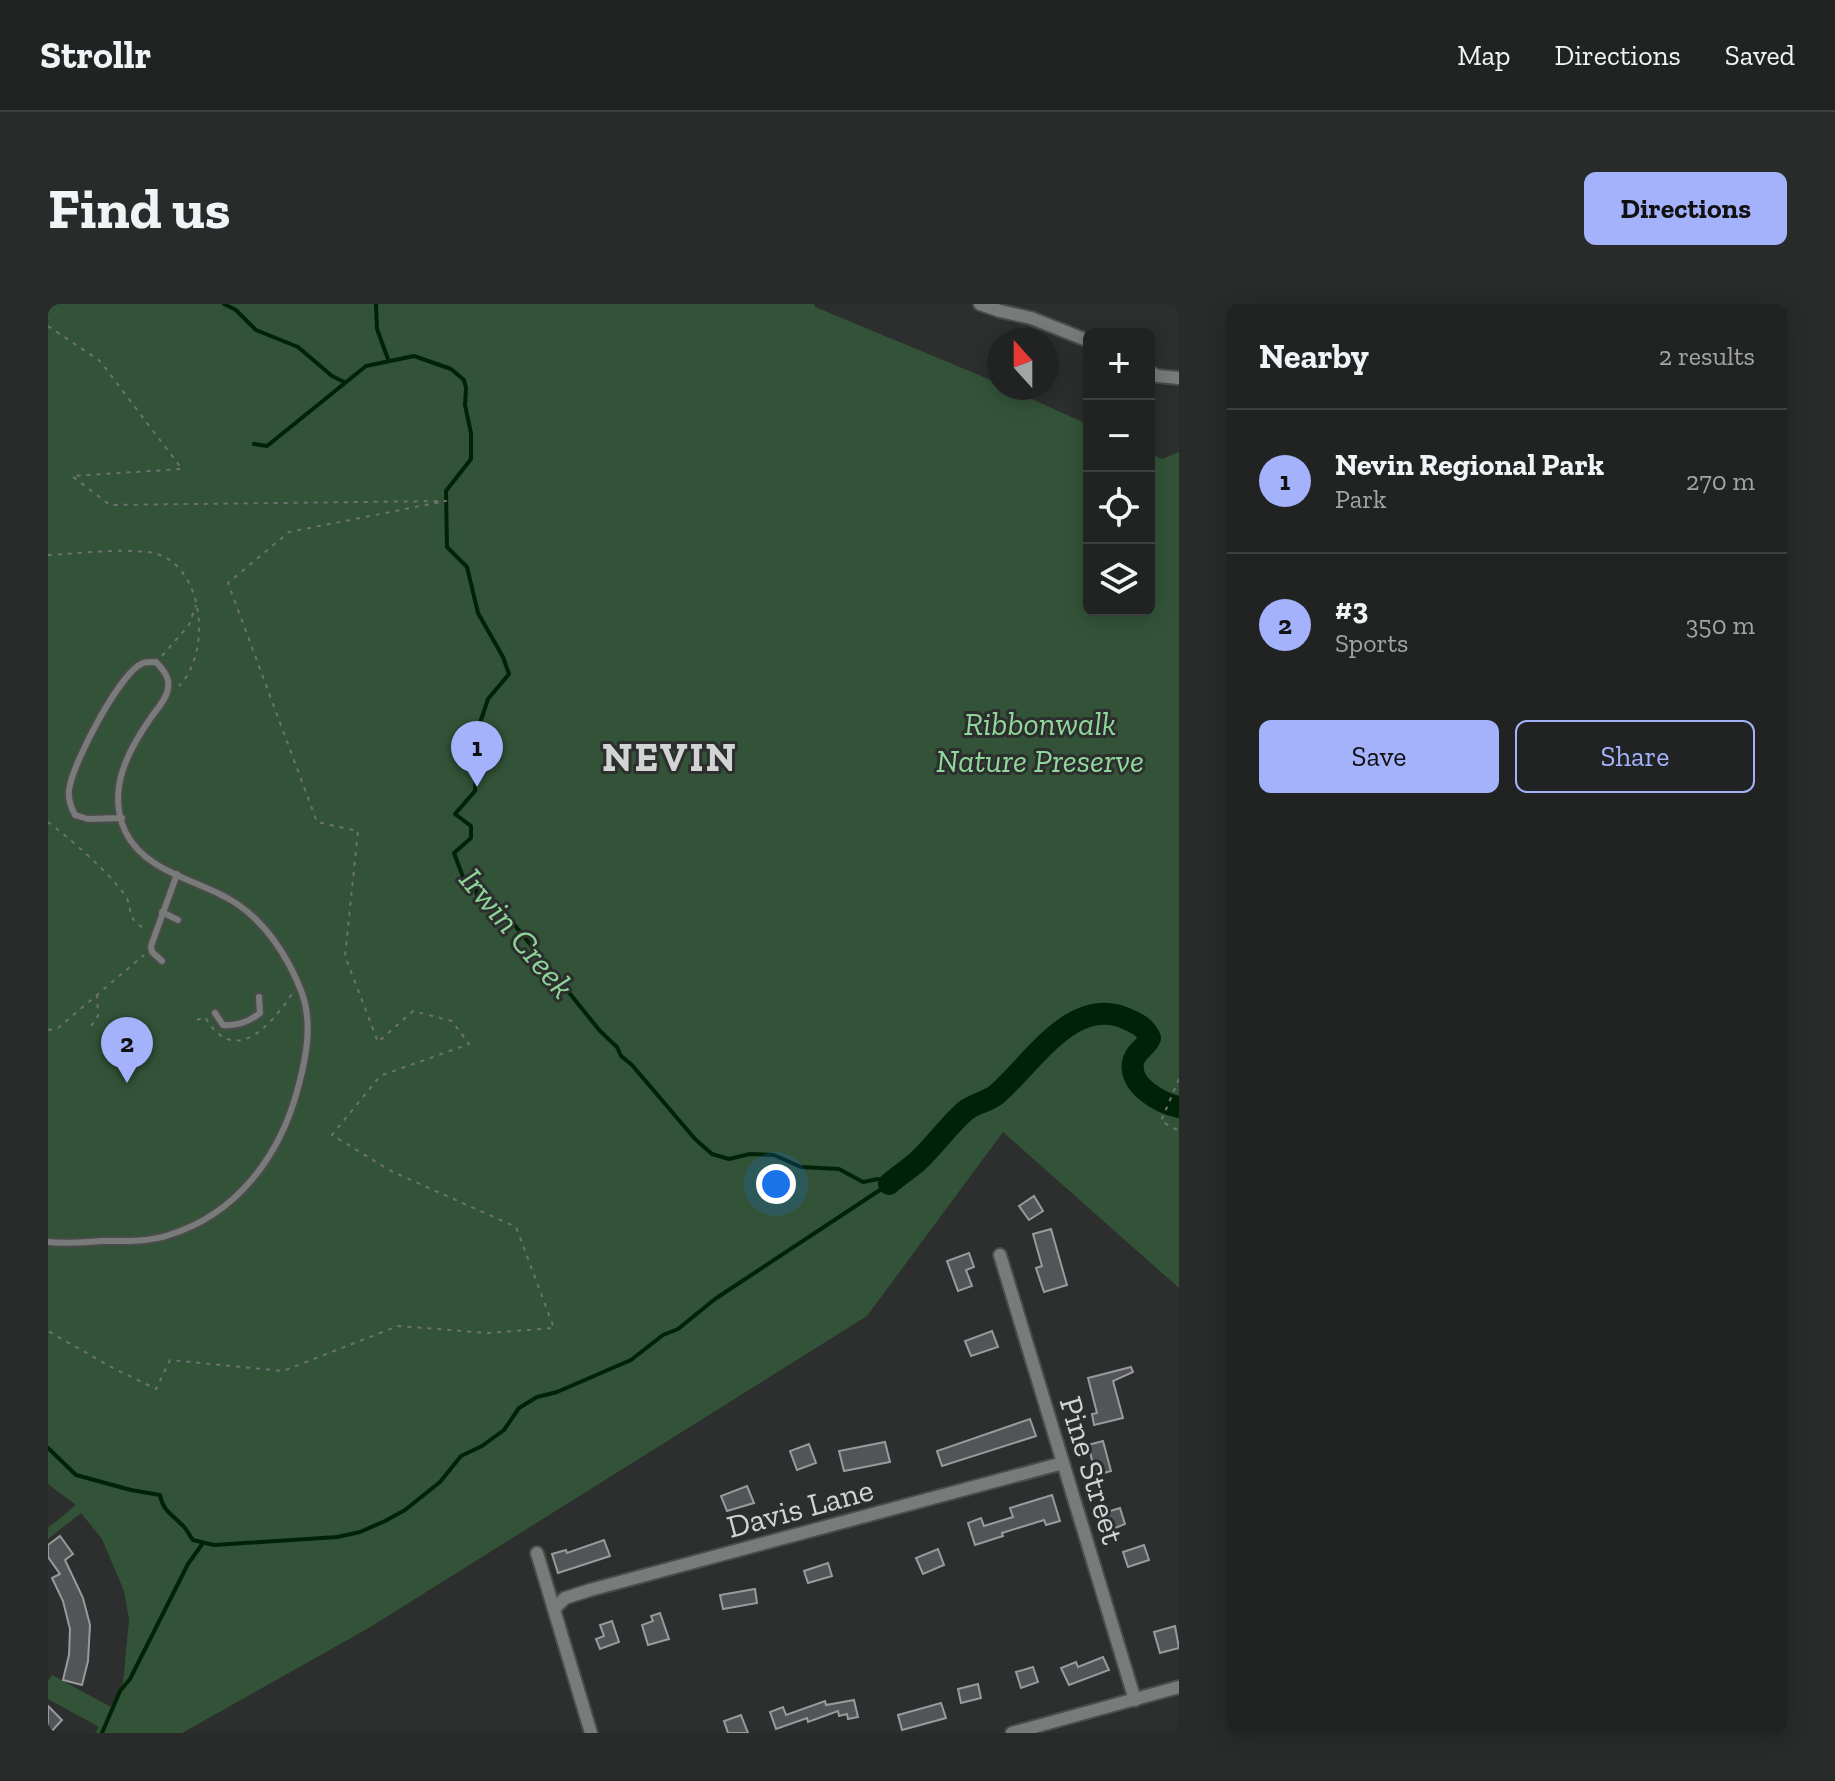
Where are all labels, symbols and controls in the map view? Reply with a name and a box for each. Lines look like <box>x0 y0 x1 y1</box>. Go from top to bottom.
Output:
text: Strollr <box>40 32 151 78</box>
text: Map <box>1457 39 1510 72</box>
text: Directions <box>1554 39 1681 72</box>
text: Saved <box>1725 39 1795 72</box>
button: Directions <box>1584 172 1787 245</box>
text: Find us <box>48 175 231 242</box>
north arrow <box>987 328 1059 400</box>
map controls <box>1083 328 1155 616</box>
button: + <box>1083 328 1155 400</box>
text: Nearby <box>1259 336 1369 377</box>
text: 2 results <box>1659 340 1755 372</box>
button: − <box>1083 400 1155 472</box>
text: Nevin Regional Park <box>1335 447 1604 483</box>
text: 1 <box>1280 465 1290 497</box>
text: 270 m <box>1686 465 1755 497</box>
button: locate <box>1083 472 1155 544</box>
text: Park <box>1335 483 1387 515</box>
button: layers <box>1083 544 1155 616</box>
text: #3 <box>1335 591 1368 627</box>
text: 2 <box>1278 609 1292 641</box>
text: 350 m <box>1686 609 1755 641</box>
text: Sports <box>1335 627 1408 659</box>
park label: Ribbonwalk Nature Preserve <box>936 705 1144 780</box>
button: Save <box>1259 720 1499 793</box>
button: Share <box>1515 720 1755 793</box>
pin: 1 <box>451 721 503 787</box>
district label: NEVIN <box>602 733 738 781</box>
water label: Irwin Creek <box>451 860 583 1006</box>
pin: 2 <box>101 1017 153 1083</box>
your location <box>756 1164 796 1204</box>
street label: Pine Street <box>1052 1392 1132 1548</box>
street label: Davis Lane <box>723 1470 877 1546</box>

